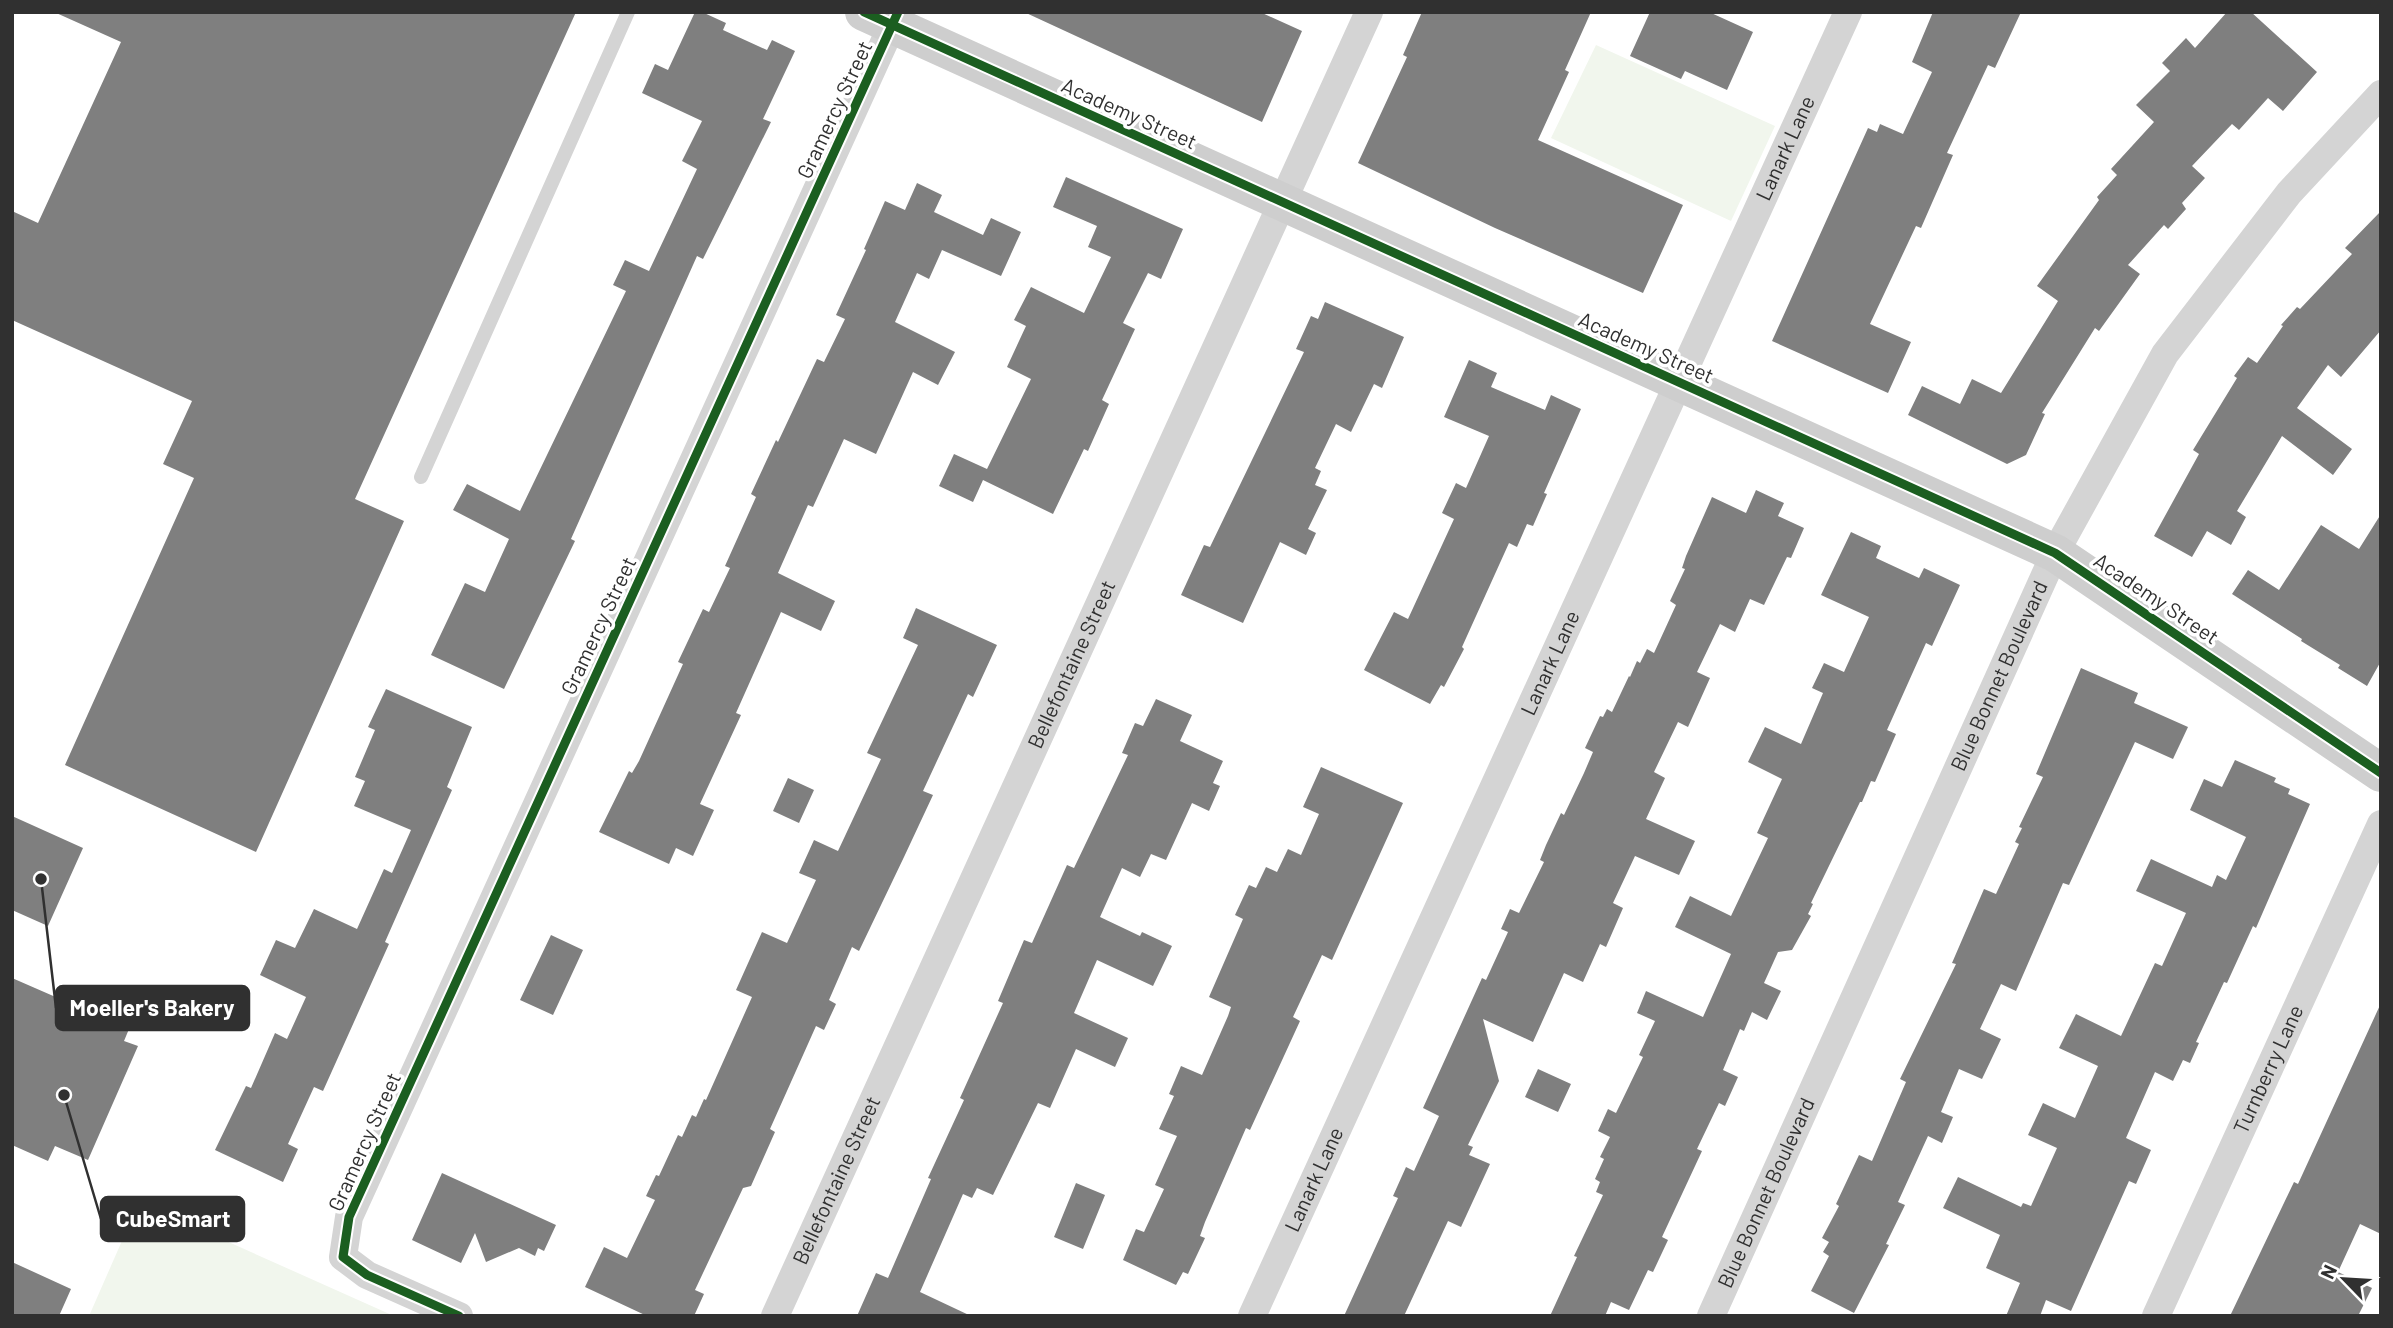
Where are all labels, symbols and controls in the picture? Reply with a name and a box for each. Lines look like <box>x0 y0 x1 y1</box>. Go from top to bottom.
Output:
street label: Gramercy Street <box>791 36 876 182</box>
street label: Academy Street <box>1058 72 1201 154</box>
street label: Lanark Lane <box>1750 91 1819 204</box>
street label: Academy Street <box>1575 306 1718 388</box>
street label: Academy Street <box>2090 547 2224 649</box>
street label: Gramercy Street <box>555 552 640 698</box>
street label: Bellefontaine Street <box>1021 576 1120 752</box>
street label: Blue Bonnet Boulevard <box>1944 576 2052 774</box>
street label: Lanark Lane <box>1514 606 1584 719</box>
callout: Moeller's Bakery <box>56 986 249 1030</box>
text: Moeller's Bakery <box>69 993 235 1021</box>
street label: Turnberry Lane <box>2227 1001 2308 1137</box>
street label: Gramercy Street <box>322 1068 405 1215</box>
street label: Bellefontaine Street <box>786 1092 885 1268</box>
street label: Blue Bonnet Boulevard <box>1711 1093 1819 1291</box>
street label: Lanark Lane <box>1278 1123 1348 1235</box>
callout: CubeSmart <box>101 1197 244 1241</box>
text: CubeSmart <box>116 1204 230 1232</box>
north arrow <box>2309 1244 2379 1314</box>
text: N <box>2315 1261 2341 1282</box>

